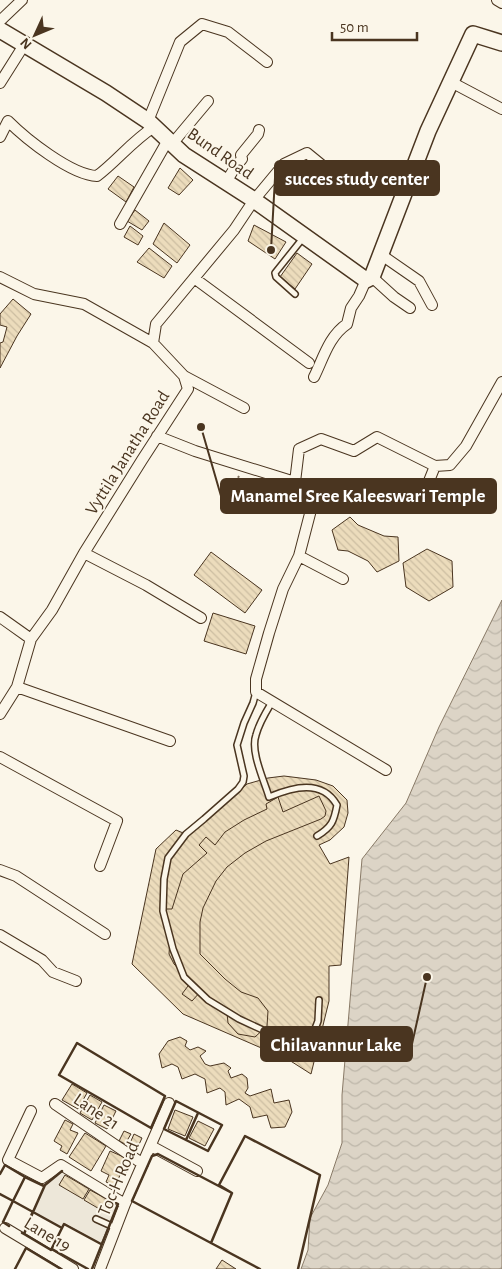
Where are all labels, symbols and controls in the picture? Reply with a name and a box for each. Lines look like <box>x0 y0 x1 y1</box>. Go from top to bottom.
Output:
north arrow <box>10 10 60 60</box>
scale bar <box>332 10 417 42</box>
text: 50 m <box>340 20 369 35</box>
text: N <box>18 35 35 52</box>
street label: Bund Road <box>184 125 256 183</box>
callout: succes study center <box>275 161 439 195</box>
text: succes study center <box>285 170 429 189</box>
street label: Vyttila Janatha Road <box>83 388 173 518</box>
callout: Manamel Sree Kaleeswari Temple <box>221 479 496 513</box>
text: Manamel Sree Kaleeswari Temple <box>230 487 486 506</box>
callout: Chilavannur Lake <box>261 1027 412 1061</box>
text: Chilavannur Lake <box>271 1036 401 1055</box>
street label: Lane 21 <box>70 1090 122 1134</box>
street label: Toc-H Road <box>95 1139 143 1219</box>
street label: Lane 19 <box>21 1214 73 1256</box>

